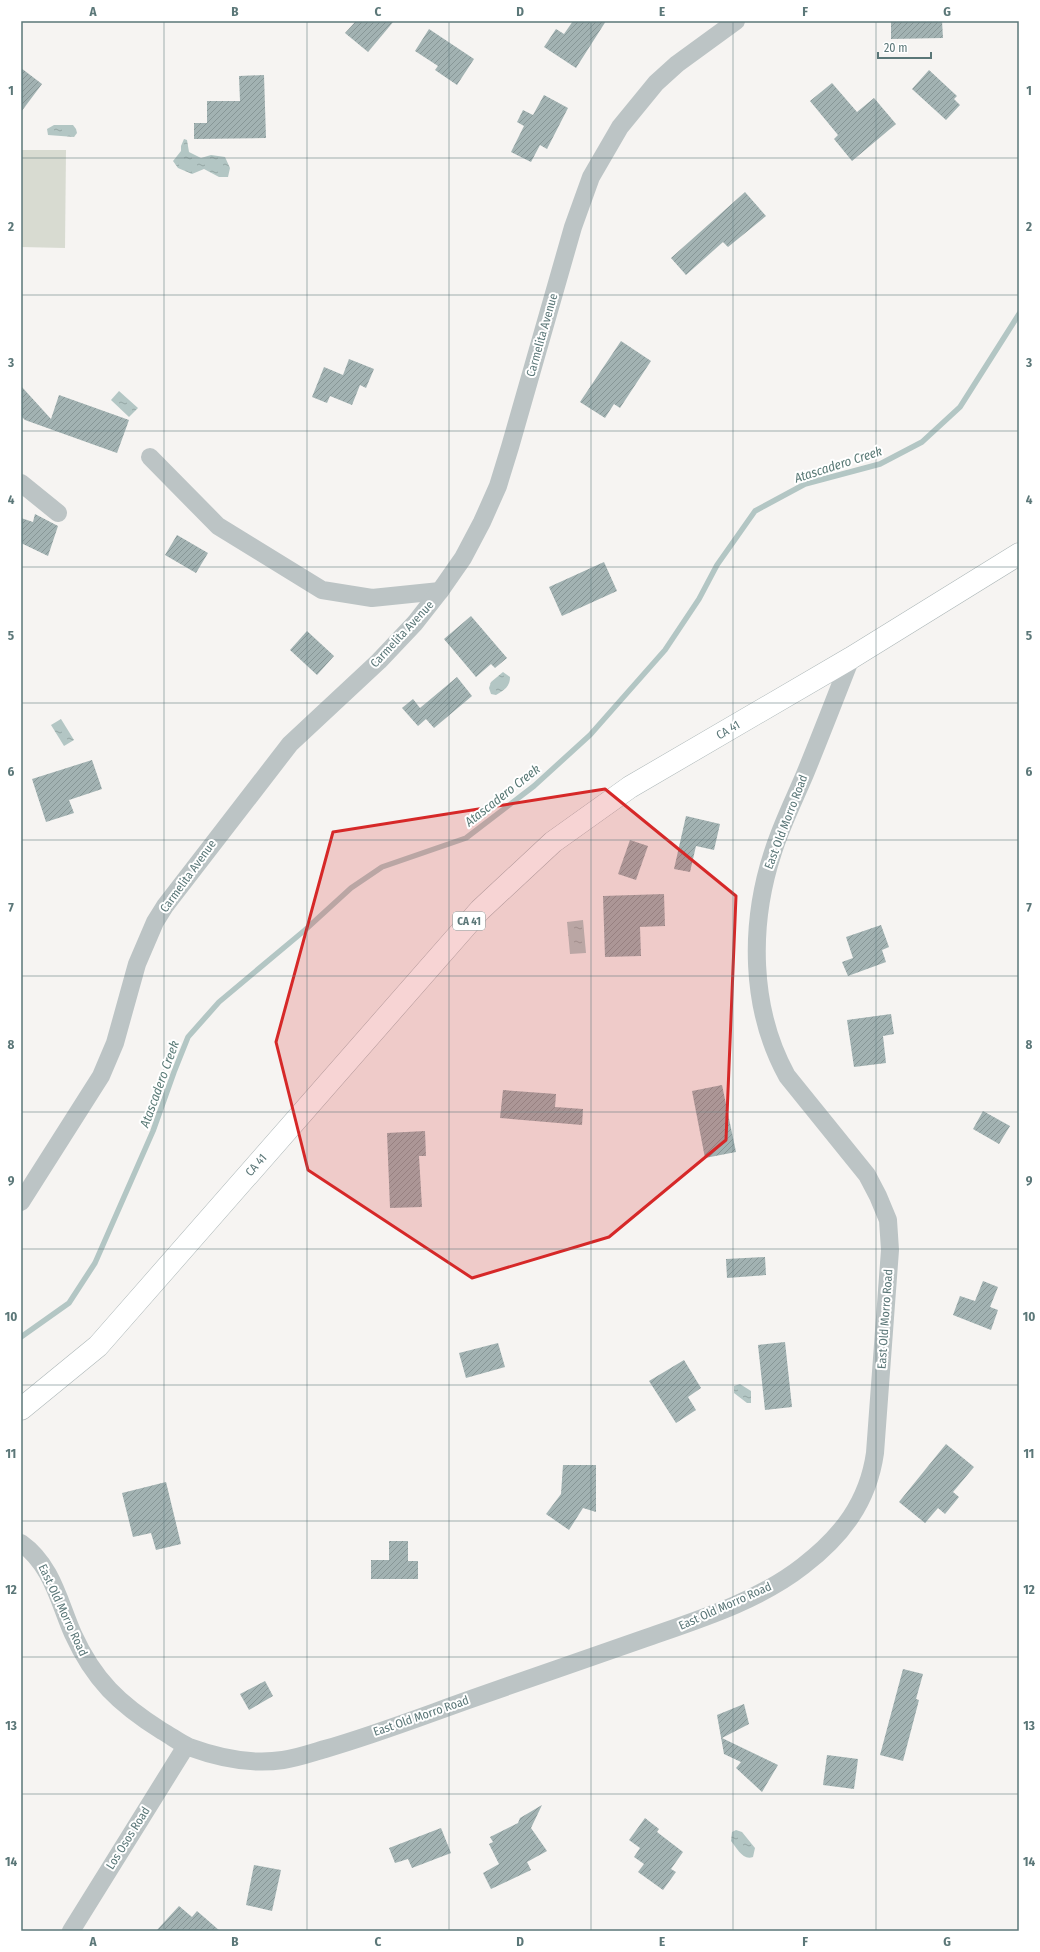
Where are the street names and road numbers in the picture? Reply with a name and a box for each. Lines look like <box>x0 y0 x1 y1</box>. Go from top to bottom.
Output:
street label: Carmelita Avenue <box>523 292 561 378</box>
street label: Carmelita Avenue <box>368 598 436 670</box>
street label: CA 41 <box>714 718 742 742</box>
street label: East Old Morro Road <box>762 773 810 871</box>
street label: Carmelita Avenue <box>157 837 219 915</box>
road number: CA 41 <box>453 912 485 930</box>
street label: CA 41 <box>242 1151 270 1179</box>
street label: East Old Morro Road <box>875 1269 895 1369</box>
street label: East Old Morro Road <box>36 1562 90 1658</box>
street label: East Old Morro Road <box>677 1579 773 1633</box>
street label: East Old Morro Road <box>371 1693 471 1739</box>
street label: Los Osos Road <box>103 1804 153 1872</box>

